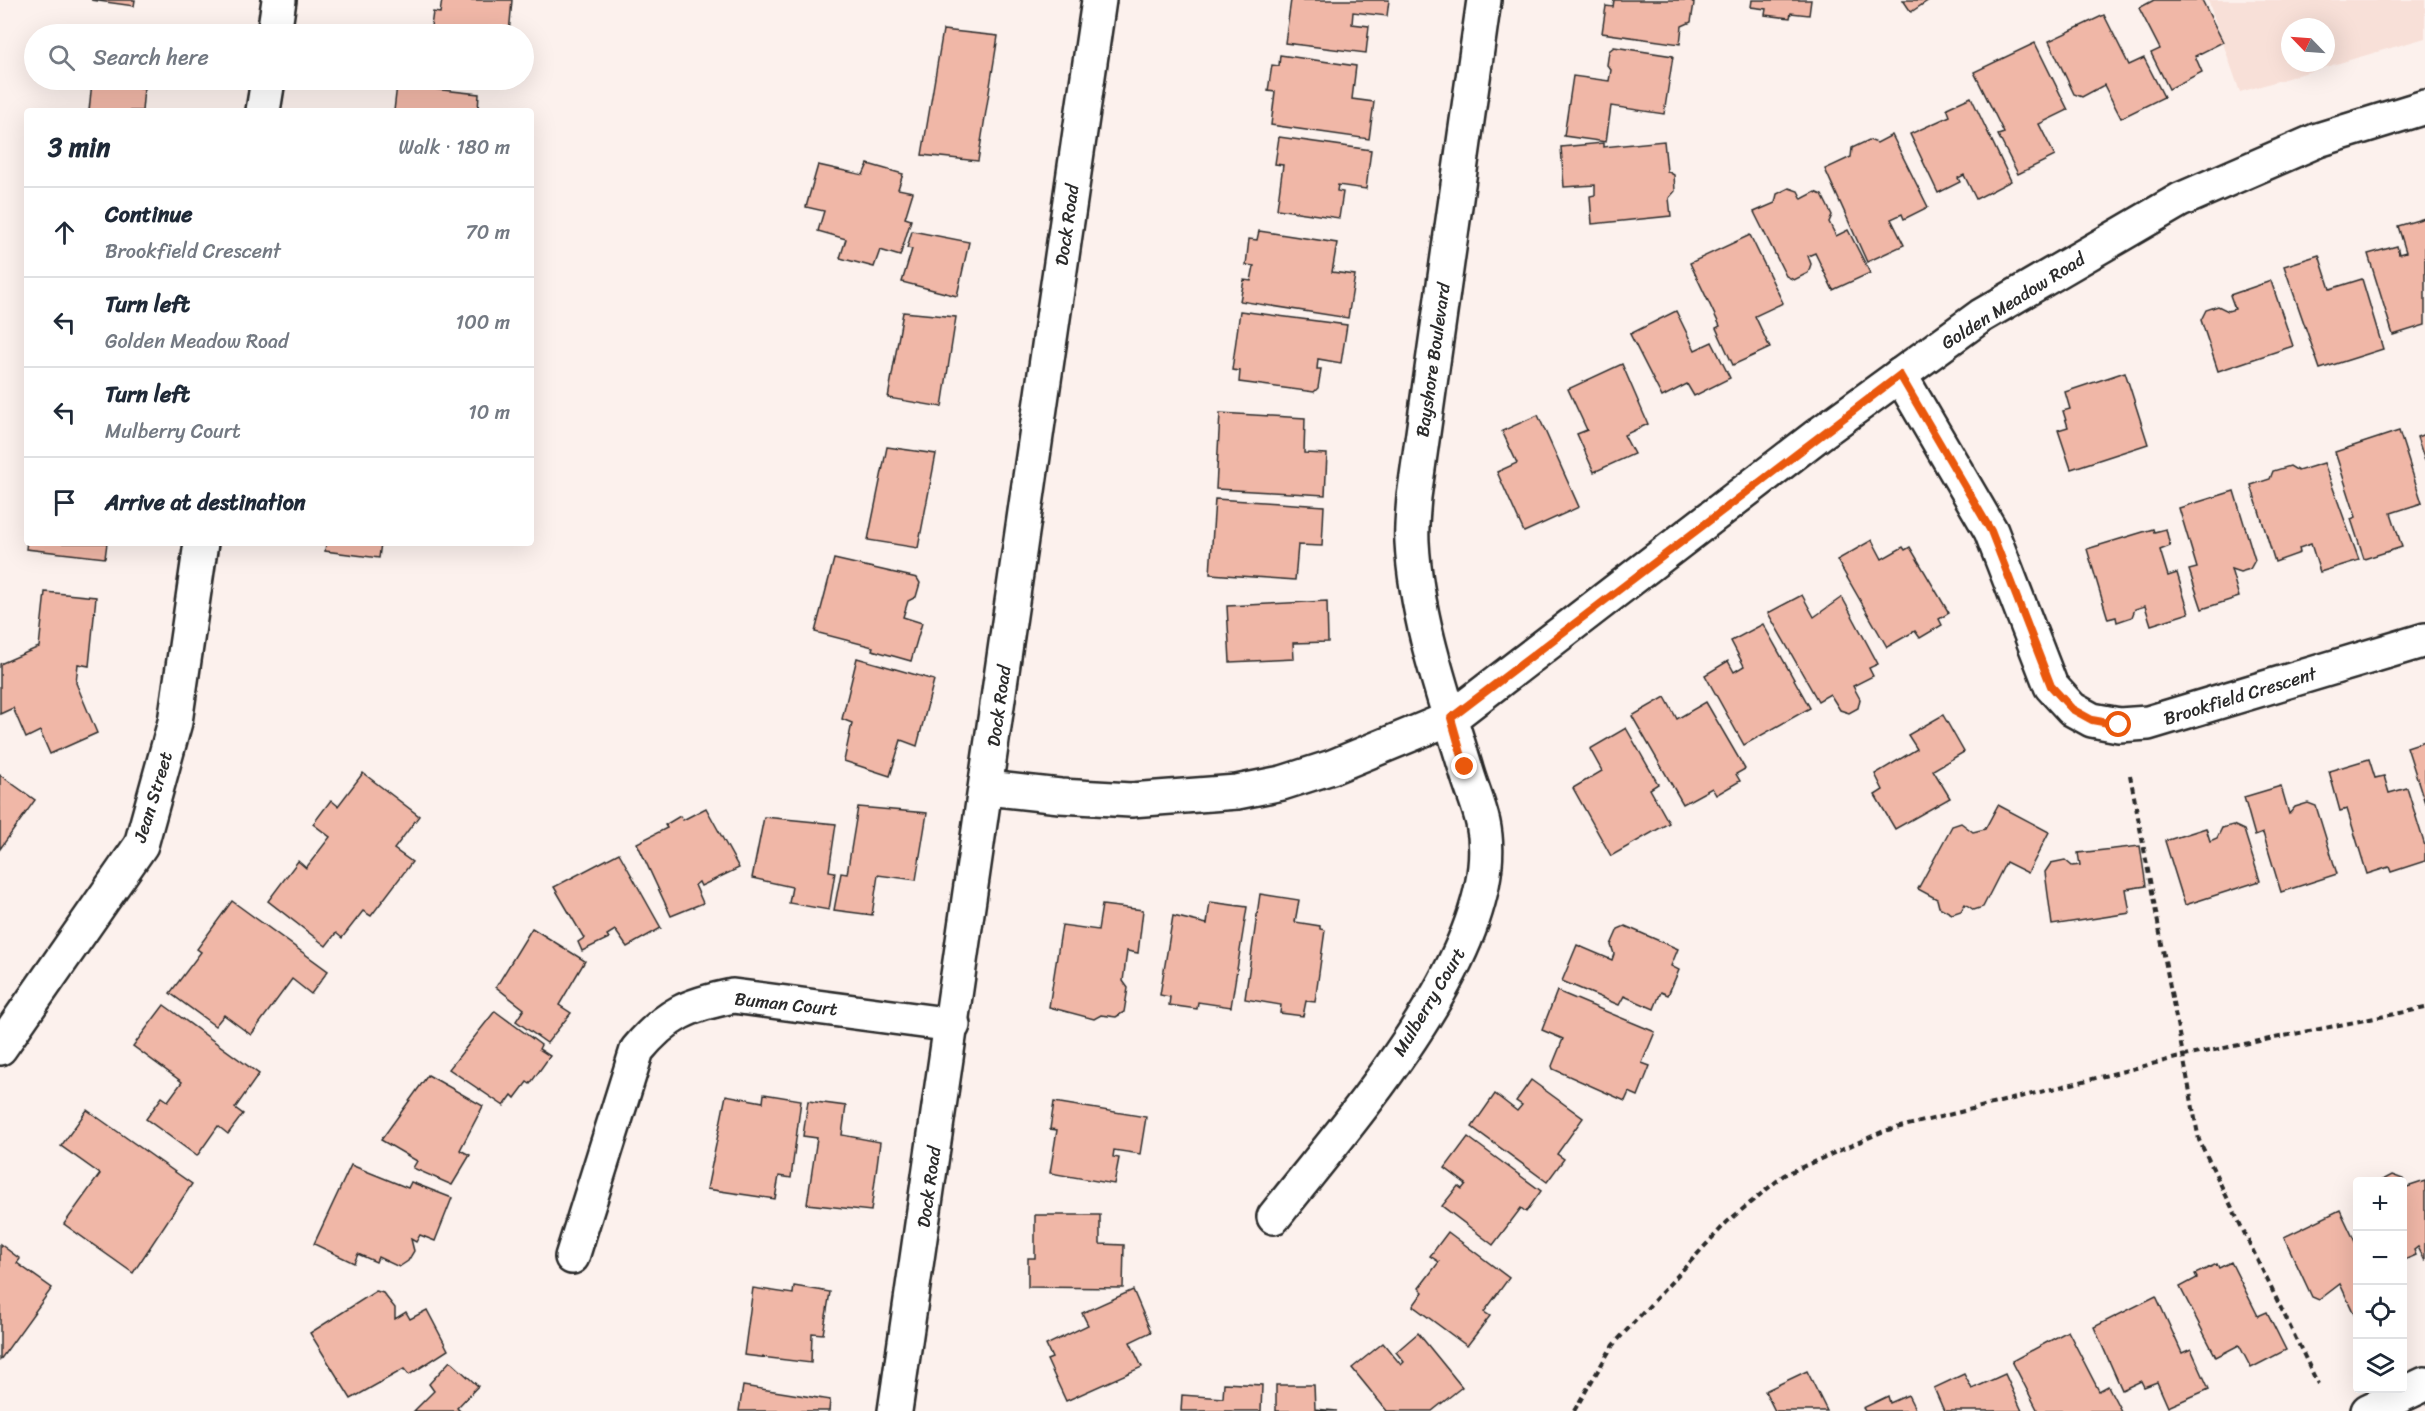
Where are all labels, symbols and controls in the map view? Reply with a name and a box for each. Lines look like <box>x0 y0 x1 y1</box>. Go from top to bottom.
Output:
north arrow <box>2281 18 2335 72</box>
search box <box>24 24 534 90</box>
text: Search here <box>93 38 209 77</box>
icon: search <box>45 41 78 74</box>
text: 3 min <box>48 124 110 170</box>
text: Walk · 180 m <box>399 130 510 165</box>
street label: Dock Road <box>1045 181 1089 268</box>
text: Continue <box>105 195 193 234</box>
text: 70 m <box>465 215 510 250</box>
icon: ahead <box>48 216 81 249</box>
text: Brookfield Crescent <box>105 234 281 269</box>
street label: Golden Meadow Road <box>1934 243 2093 358</box>
street label: Bayshore Boulevard <box>1406 279 1460 439</box>
text: Turn left <box>105 285 190 324</box>
text: 100 m <box>456 305 510 340</box>
icon: left <box>48 306 81 339</box>
text: Golden Meadow Road <box>105 324 289 359</box>
text: Turn left <box>105 375 190 414</box>
text: 10 m <box>468 395 510 430</box>
icon: left <box>48 396 81 429</box>
text: Mulberry Court <box>105 414 241 449</box>
text: Arrive at destination <box>105 483 306 522</box>
icon: arrive <box>48 486 81 519</box>
street label: Brookfield Crescent <box>2160 657 2321 734</box>
street label: Dock Road <box>977 662 1021 749</box>
route start <box>2105 711 2131 737</box>
street label: Jean Street <box>124 748 182 847</box>
route end <box>1451 753 1477 779</box>
street label: Mulberry Court <box>1384 941 1474 1063</box>
street label: Buman Court <box>733 983 839 1025</box>
street label: Dock Road <box>907 1143 951 1230</box>
map controls <box>2353 1177 2407 1393</box>
button: + <box>2353 1177 2407 1231</box>
button: − <box>2353 1231 2407 1285</box>
button: locate <box>2353 1285 2407 1339</box>
button: layers <box>2353 1339 2407 1393</box>

